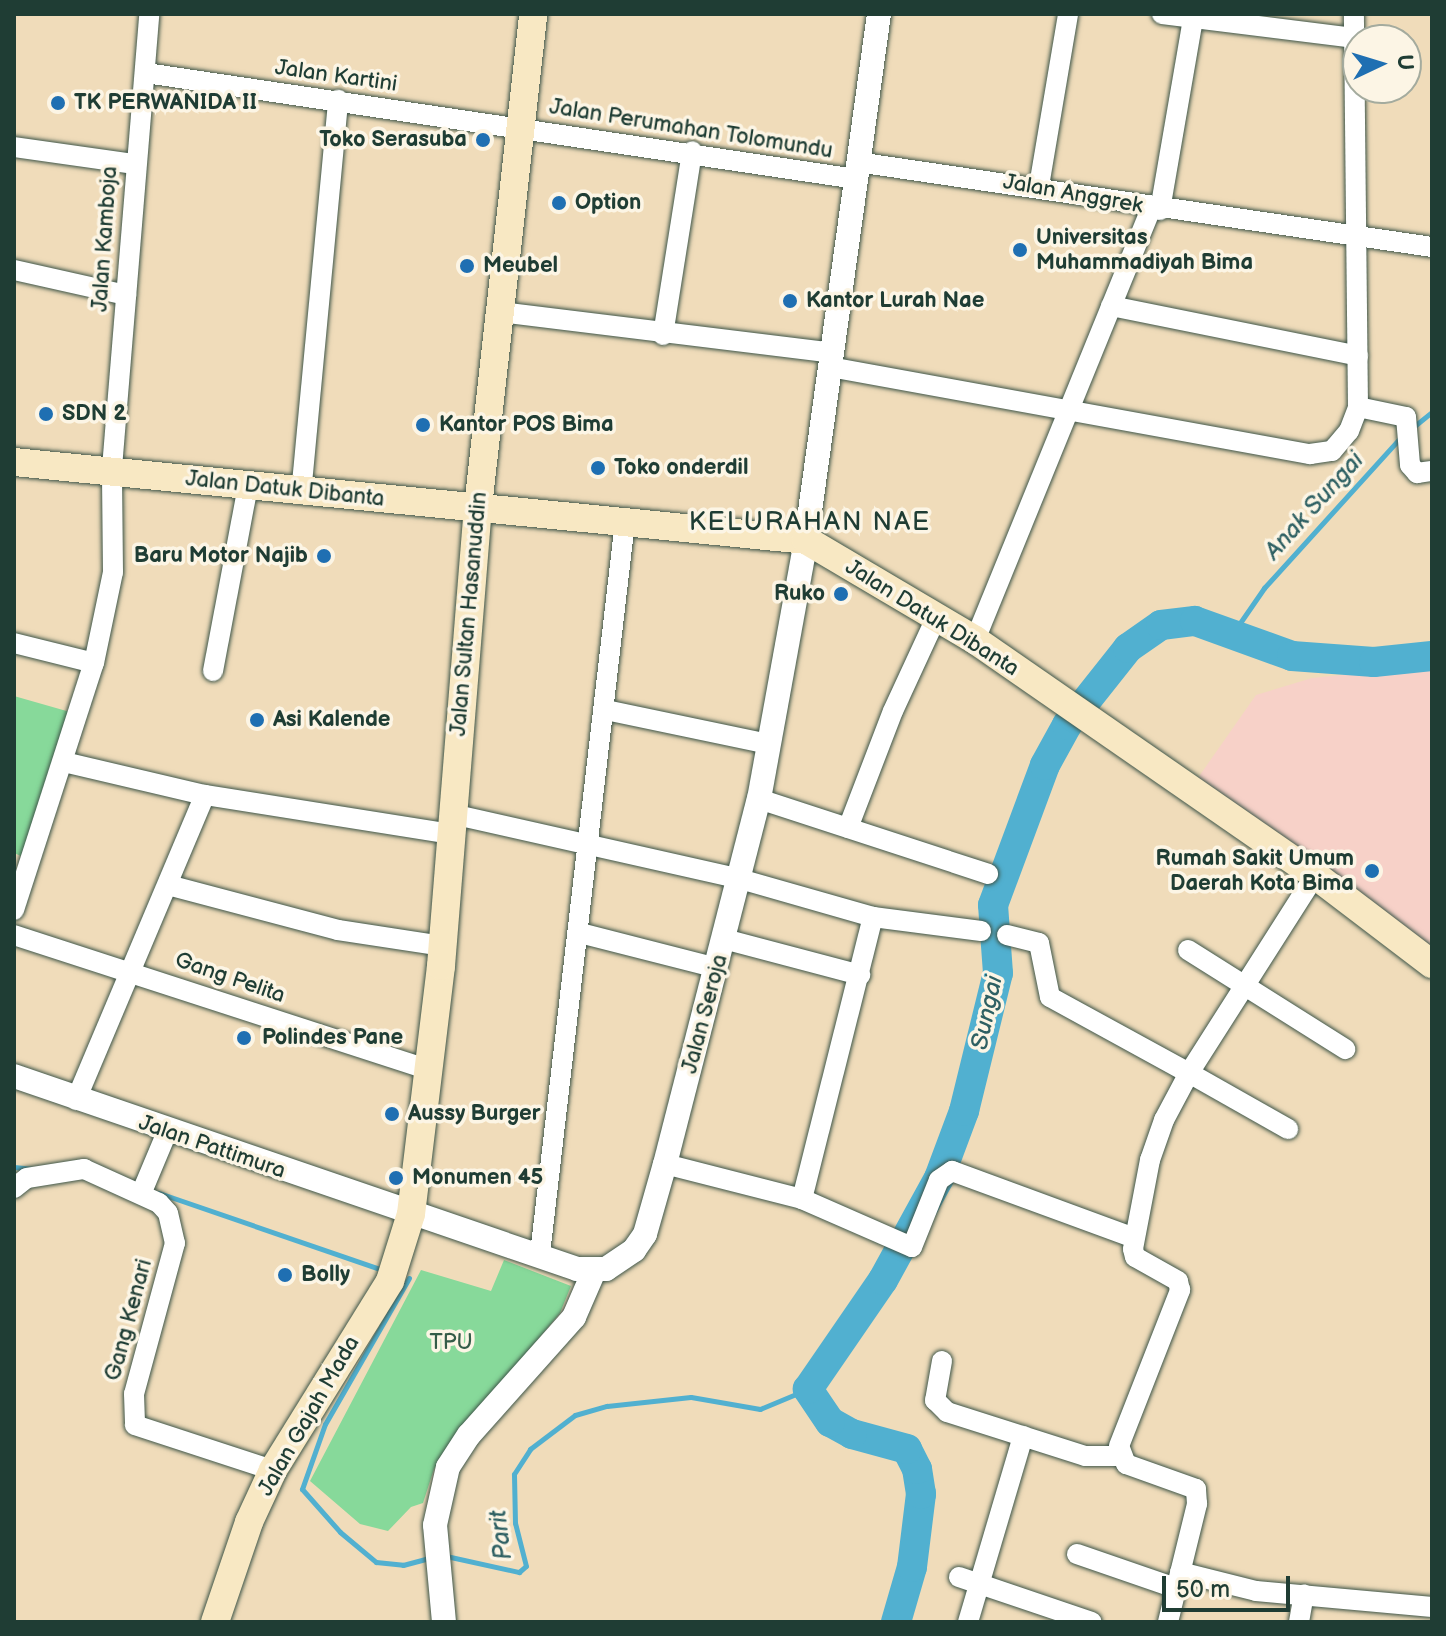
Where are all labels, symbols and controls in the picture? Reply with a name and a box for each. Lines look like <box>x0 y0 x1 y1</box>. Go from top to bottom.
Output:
north arrow <box>1342 24 1422 104</box>
street label: Jalan Kartini <box>273 54 399 98</box>
text: U <box>1390 54 1418 71</box>
place label: TK PERWANIDA II <box>74 90 257 116</box>
marker: TK PERWANIDA II <box>49 94 67 112</box>
street label: Jalan Perumahan Tolomundu <box>547 94 835 164</box>
place label: Toko Serasuba <box>319 127 467 153</box>
marker: Toko Serasuba <box>474 131 492 149</box>
street label: Jalan Kamboja <box>87 165 123 313</box>
street label: Jalan Anggrek <box>1001 169 1145 219</box>
place label: Option <box>575 190 641 216</box>
marker: Option <box>550 194 568 212</box>
place label: Universitas Muhammadiyah Bima <box>1036 224 1253 276</box>
marker: Universitas Muhammadiyah Bima <box>1011 241 1029 259</box>
place label: Meubel <box>483 253 558 279</box>
marker: Meubel <box>458 257 476 275</box>
place label: Kantor Lurah Nae <box>806 288 984 314</box>
marker: Kantor Lurah Nae <box>781 292 799 310</box>
place label: SDN 2 <box>62 401 126 427</box>
marker: SDN 2 <box>37 405 55 423</box>
place label: Kantor POS Bima <box>439 412 614 438</box>
marker: Kantor POS Bima <box>414 416 432 434</box>
water label: Anak Sungai <box>1258 446 1370 566</box>
place label: Toko onderdil <box>614 455 749 481</box>
marker: Toko onderdil <box>589 459 607 477</box>
street label: Jalan Datuk Dibanta <box>184 465 386 513</box>
street label: Jalan Sultan Hasanuddin <box>445 491 493 737</box>
district label: KELURAHAN NAE <box>689 507 931 539</box>
place label: Baru Motor Najib <box>134 543 308 569</box>
marker: Baru Motor Najib <box>315 547 333 565</box>
street label: Jalan Datuk Dibanta <box>840 554 1024 682</box>
place label: Ruko <box>774 581 825 607</box>
marker: Ruko <box>832 585 850 603</box>
place label: Asi Kalende <box>273 707 390 733</box>
marker: Asi Kalende <box>248 711 266 729</box>
place label: Rumah Sakit Umum Daerah Kota Bima <box>1156 845 1354 896</box>
marker: Rumah Sakit Umum Daerah Kota Bima <box>1361 860 1383 882</box>
street label: Gang Pelita <box>172 947 288 1009</box>
street label: Jalan Seroja <box>676 951 734 1077</box>
water label: Sungai <box>965 973 1009 1053</box>
place label: Polindes Pane <box>262 1025 403 1051</box>
marker: Polindes Pane <box>233 1027 255 1049</box>
place label: Aussy Burger <box>408 1101 541 1127</box>
marker: Aussy Burger <box>383 1105 401 1123</box>
street label: Jalan Pattimura <box>135 1110 289 1184</box>
place label: Monumen 45 <box>412 1165 543 1191</box>
marker: Monumen 45 <box>387 1169 405 1187</box>
street label: Gang Kenari <box>100 1256 158 1384</box>
place label: Bolly <box>301 1262 350 1288</box>
marker: Bolly <box>276 1266 294 1284</box>
park label: TPU <box>429 1330 473 1356</box>
street label: Jalan Gajah Mada <box>252 1331 366 1501</box>
water label: Parit <box>484 1508 518 1562</box>
scale bar <box>1166 1560 1294 1610</box>
text: 50 m <box>1176 1575 1230 1604</box>

